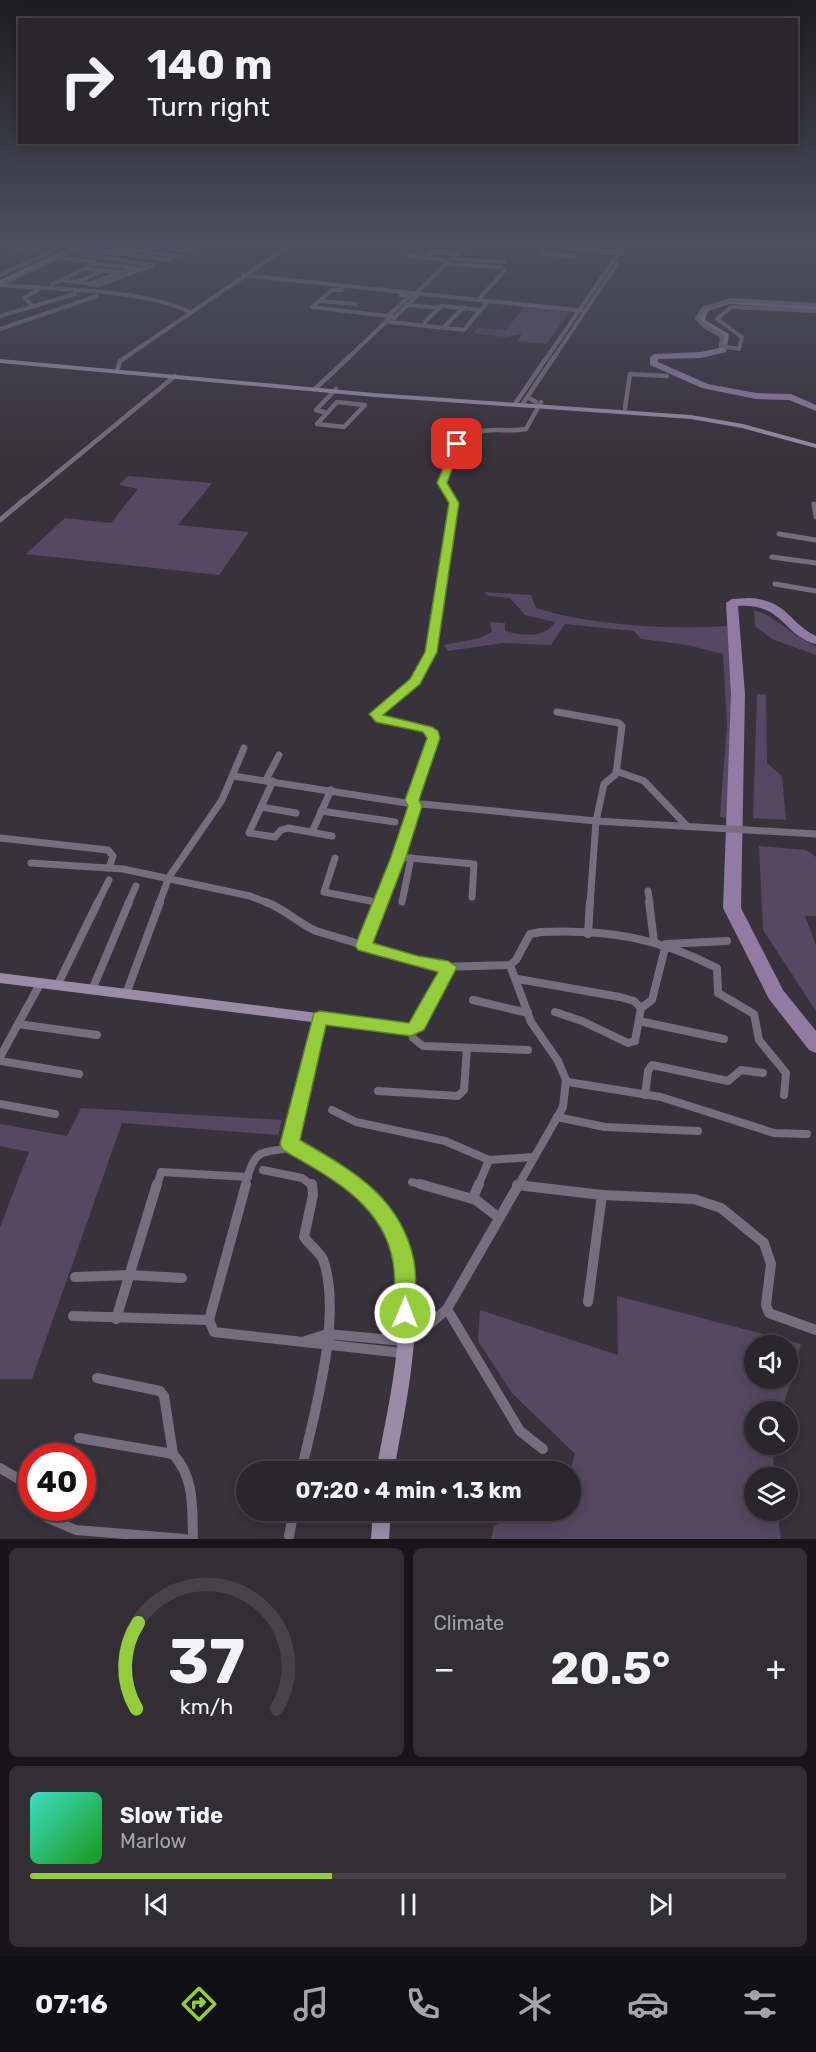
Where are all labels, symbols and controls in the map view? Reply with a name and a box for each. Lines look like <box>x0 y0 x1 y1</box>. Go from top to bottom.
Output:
text: 140 m <box>147 40 273 90</box>
icon: right <box>48 42 126 120</box>
text: Turn right <box>147 91 270 123</box>
pin <box>431 418 482 469</box>
icon: arrive <box>440 427 473 460</box>
position arrow <box>373 1281 437 1345</box>
map controls <box>744 1335 798 1521</box>
button: sound <box>744 1335 798 1389</box>
button: search <box>744 1401 798 1455</box>
speed limit sign: 40 <box>18 1443 96 1521</box>
button: layers <box>744 1467 798 1521</box>
text: 07:20 · 4 min · 1.3 km <box>295 1477 522 1504</box>
text: Climate <box>434 1611 504 1635</box>
text: 37 <box>168 1625 245 1699</box>
text: 20.5° <box>550 1642 670 1695</box>
text: − <box>434 1649 455 1688</box>
text: + <box>765 1649 786 1688</box>
text: km/h <box>179 1695 233 1720</box>
text: Slow Tide <box>120 1802 223 1829</box>
text: Marlow <box>120 1829 187 1853</box>
icon: previous <box>140 1888 173 1921</box>
icon: pause <box>392 1888 425 1921</box>
icon: next <box>644 1888 677 1921</box>
icon: directions <box>178 1983 220 2025</box>
icon: music <box>290 1983 332 2025</box>
icon: phone <box>402 1983 444 2025</box>
icon: climate <box>514 1983 556 2025</box>
icon: car <box>627 1983 669 2025</box>
icon: filters <box>739 1983 781 2025</box>
text: 07:16 <box>35 1988 108 2020</box>

